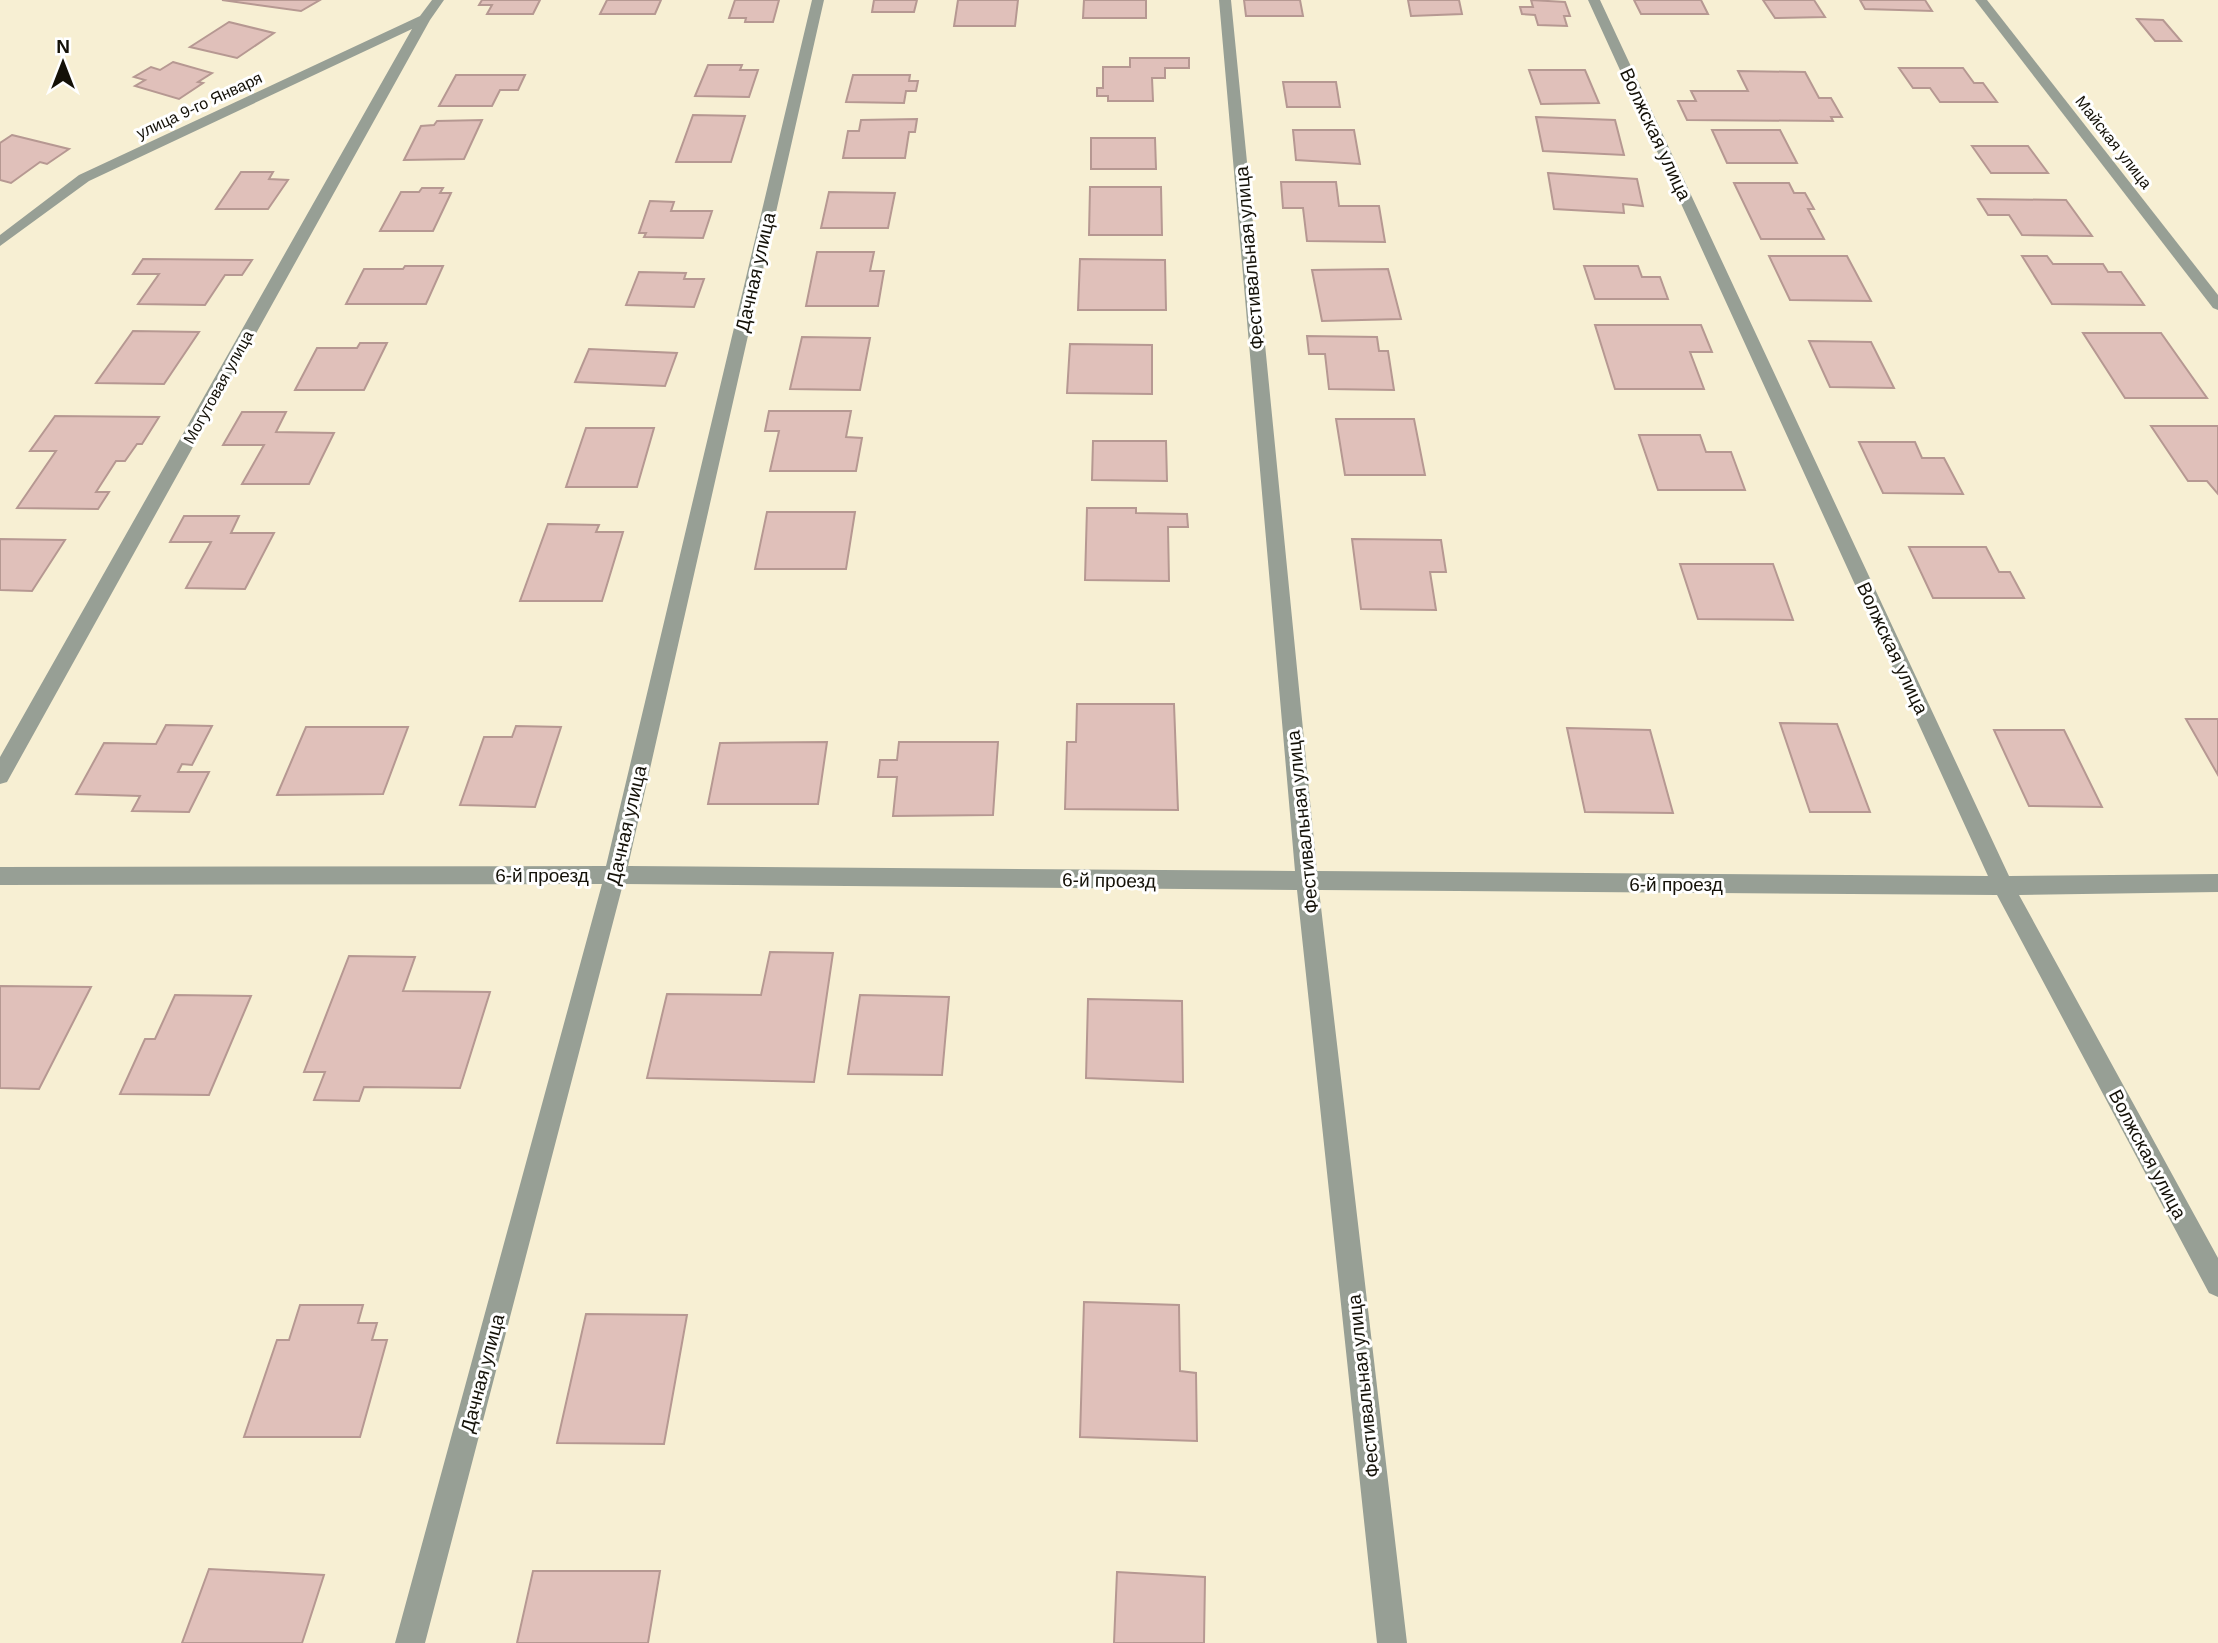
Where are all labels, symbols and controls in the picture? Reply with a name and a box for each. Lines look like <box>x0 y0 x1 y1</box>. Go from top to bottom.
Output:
north arrow <box>28 28 98 98</box>
text: N <box>56 36 70 57</box>
street label: Волжская улица <box>1616 65 1696 204</box>
street label: улица 9-го Января <box>134 69 265 142</box>
street label: Майская улица <box>2072 93 2155 192</box>
street label: Фестивальная улица <box>1231 165 1268 351</box>
street label: Дачная улица <box>732 210 780 334</box>
street label: Могутовая улица <box>180 328 257 447</box>
street label: Волжская улица <box>1853 579 1933 718</box>
street label: Фестивальная улица <box>1282 729 1323 915</box>
street label: Дачная улица <box>603 763 651 887</box>
street label: 6-й проезд <box>495 865 589 886</box>
street label: 6-й проезд <box>1062 869 1156 892</box>
street label: 6-й проезд <box>1629 874 1723 895</box>
street label: Волжская улица <box>2105 1086 2191 1223</box>
street label: Фестивальная улица <box>1343 1293 1384 1479</box>
street label: Дачная улица <box>457 1311 508 1435</box>

